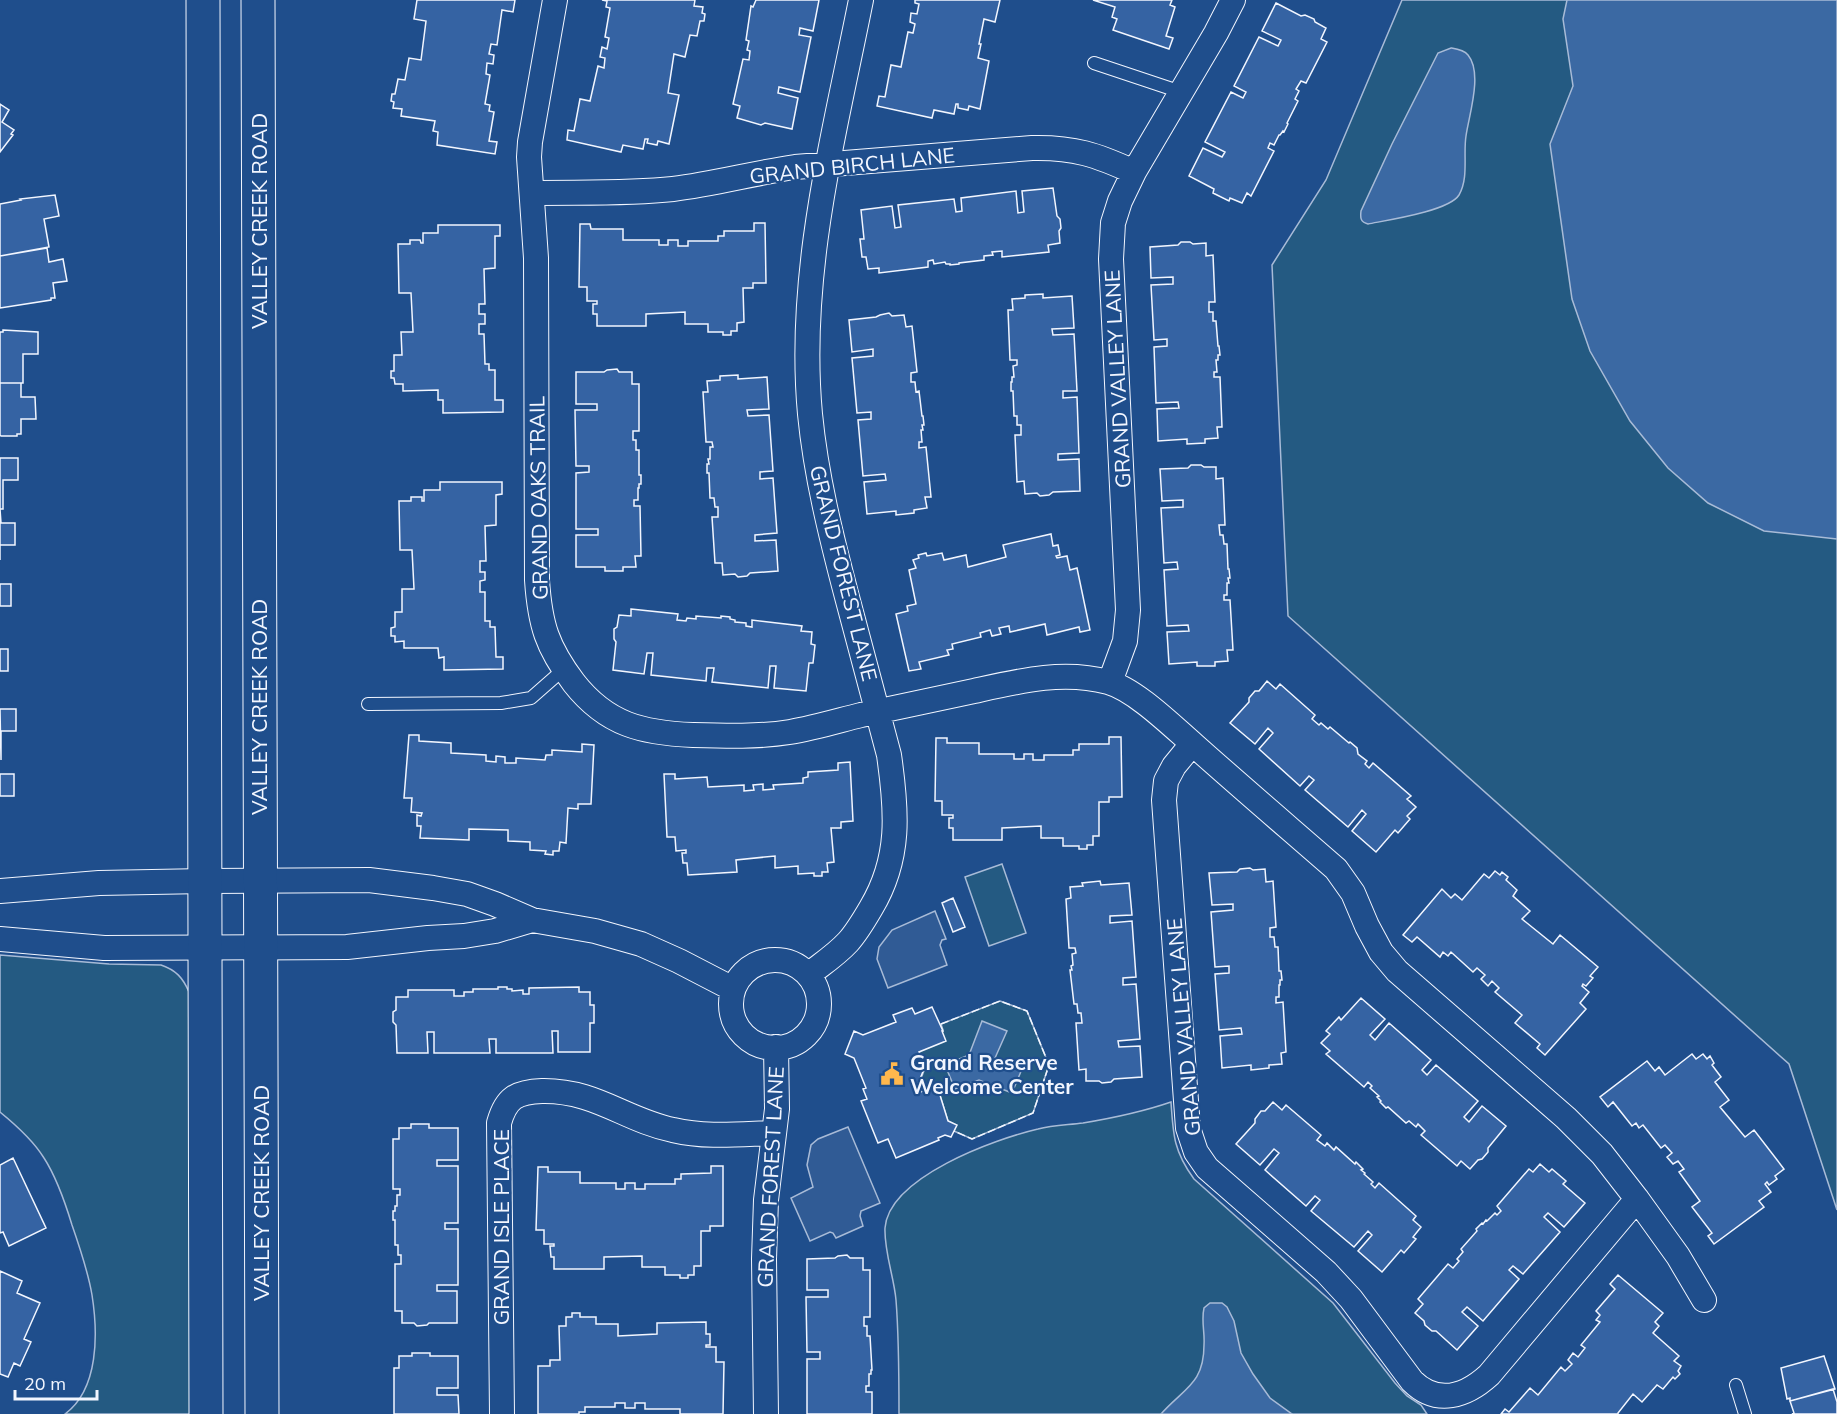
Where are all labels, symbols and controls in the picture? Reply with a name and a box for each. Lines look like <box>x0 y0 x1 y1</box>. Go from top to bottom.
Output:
street label: VALLEY CREEK ROAD <box>246 113 272 329</box>
street label: GRAND BIRCH LANE <box>748 141 956 189</box>
street label: GRAND VALLEY LANE <box>1098 269 1136 489</box>
street label: GRAND OAKS TRAIL <box>523 395 553 600</box>
street label: GRAND FOREST LANE <box>805 462 883 684</box>
street label: VALLEY CREEK ROAD <box>246 599 272 815</box>
street label: GRAND VALLEY LANE <box>1161 917 1205 1137</box>
place label: Grand Reserve Welcome Center <box>910 1049 1074 1099</box>
public building icon: Grand Reserve Welcome Center <box>879 1061 905 1087</box>
street label: GRAND FOREST LANE <box>751 1066 789 1288</box>
street label: VALLEY CREEK ROAD <box>248 1085 274 1301</box>
street label: GRAND ISLE PLACE <box>488 1129 514 1325</box>
scale bar <box>15 1363 98 1401</box>
text: 20 m <box>24 1372 66 1395</box>

